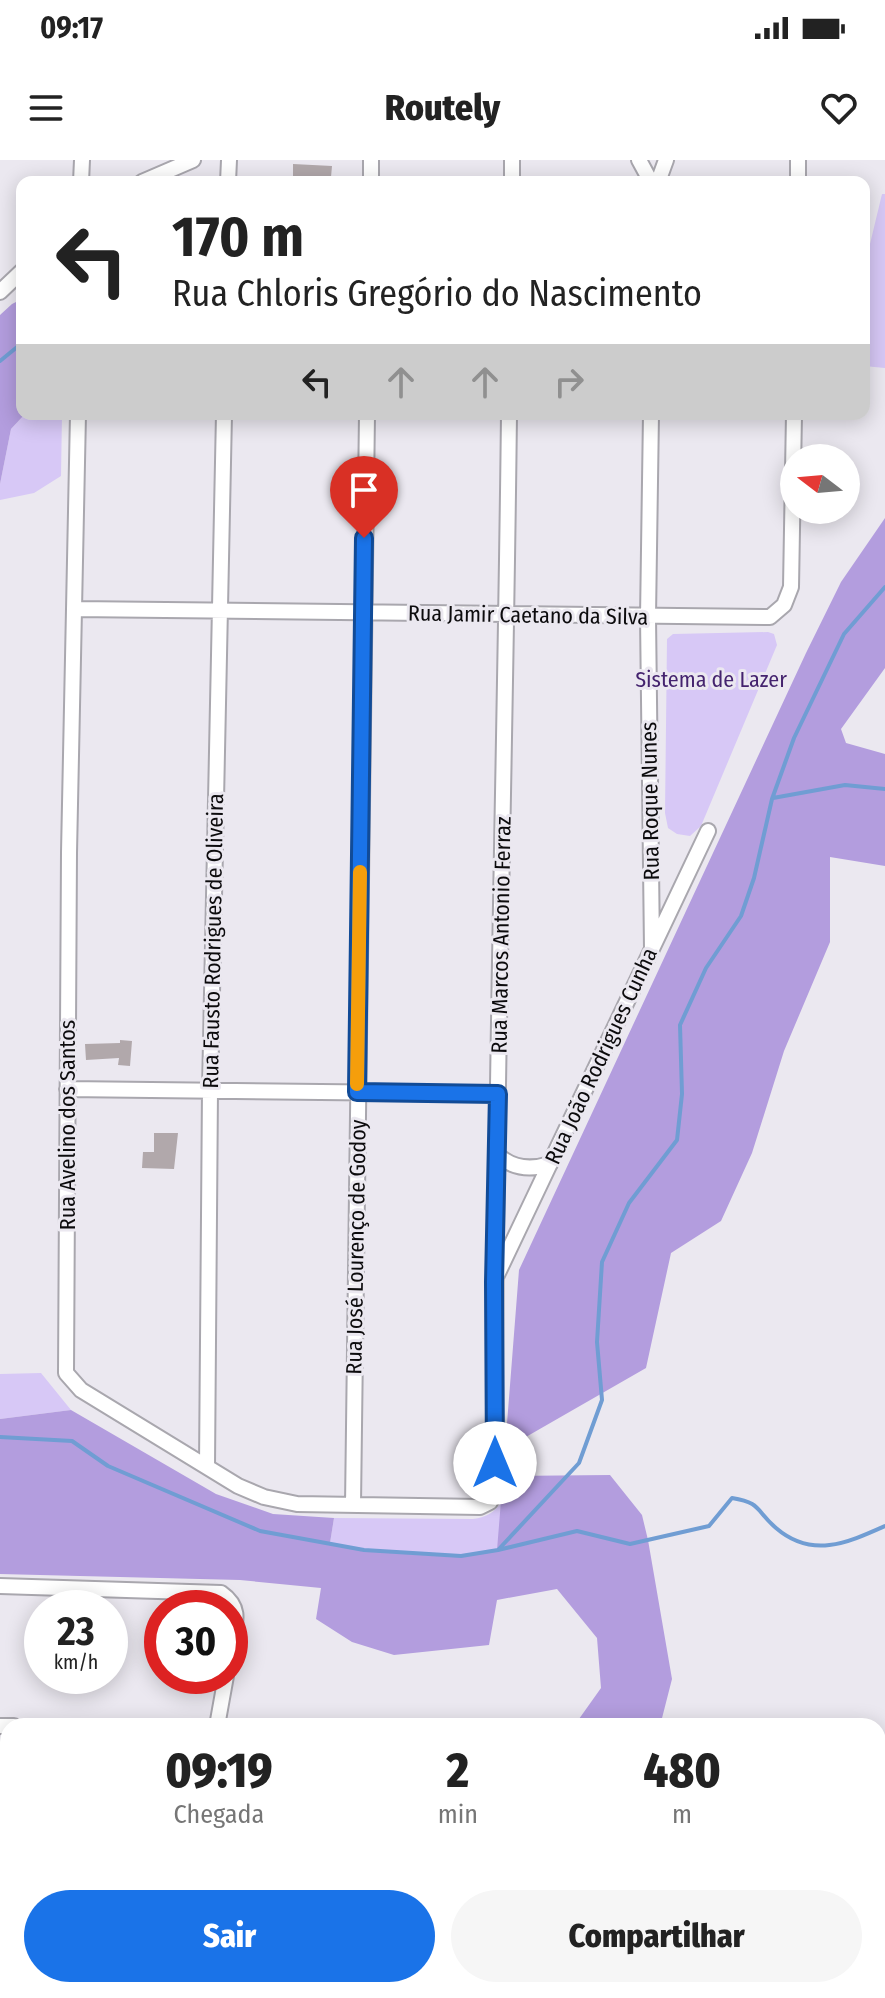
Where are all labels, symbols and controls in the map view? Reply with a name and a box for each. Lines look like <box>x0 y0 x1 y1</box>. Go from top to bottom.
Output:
text: 09:17 <box>40 10 103 46</box>
icon: menu <box>24 86 68 130</box>
text: Routely <box>385 86 500 130</box>
icon: heart <box>817 86 861 130</box>
text: 170 m <box>172 204 304 271</box>
icon: left <box>40 208 144 312</box>
text: Rua Chloris Gregório do Nascimento <box>172 272 702 316</box>
icon: left <box>295 360 339 404</box>
icon: ahead <box>379 360 423 404</box>
icon: ahead <box>463 360 507 404</box>
icon: right <box>547 360 591 404</box>
north arrow <box>780 444 860 524</box>
map controls <box>780 444 860 524</box>
pin <box>330 456 398 538</box>
icon: arrive <box>342 468 386 512</box>
street label: Rua Jamir Caetano da Silva <box>408 599 648 631</box>
park label: Sistema de Lazer <box>635 666 787 693</box>
street label: Rua Roque Nunes <box>635 721 665 881</box>
street label: Rua Fausto Rodrigues de Oliveira <box>197 793 229 1089</box>
street label: Rua Marcos Antonio Ferraz <box>485 816 517 1054</box>
street label: Rua João Rodrigues Cunha <box>539 943 663 1169</box>
street label: Rua Avelino dos Santos <box>54 1020 81 1230</box>
street label: Rua José Lourenço de Godoy <box>340 1119 372 1375</box>
position arrow <box>453 1421 537 1505</box>
speed limit sign: 30 <box>144 1590 248 1694</box>
text: 23 <box>57 1608 95 1656</box>
text: km/h <box>54 1650 98 1674</box>
text: 09:19 <box>165 1742 273 1800</box>
text: 2 <box>447 1742 469 1800</box>
text: 480 <box>643 1742 721 1800</box>
text: Chegada <box>174 1799 264 1830</box>
text: min <box>438 1799 478 1830</box>
text: m <box>672 1799 692 1830</box>
button: Sair <box>24 1890 435 1982</box>
button: Compartilhar <box>451 1890 862 1982</box>

